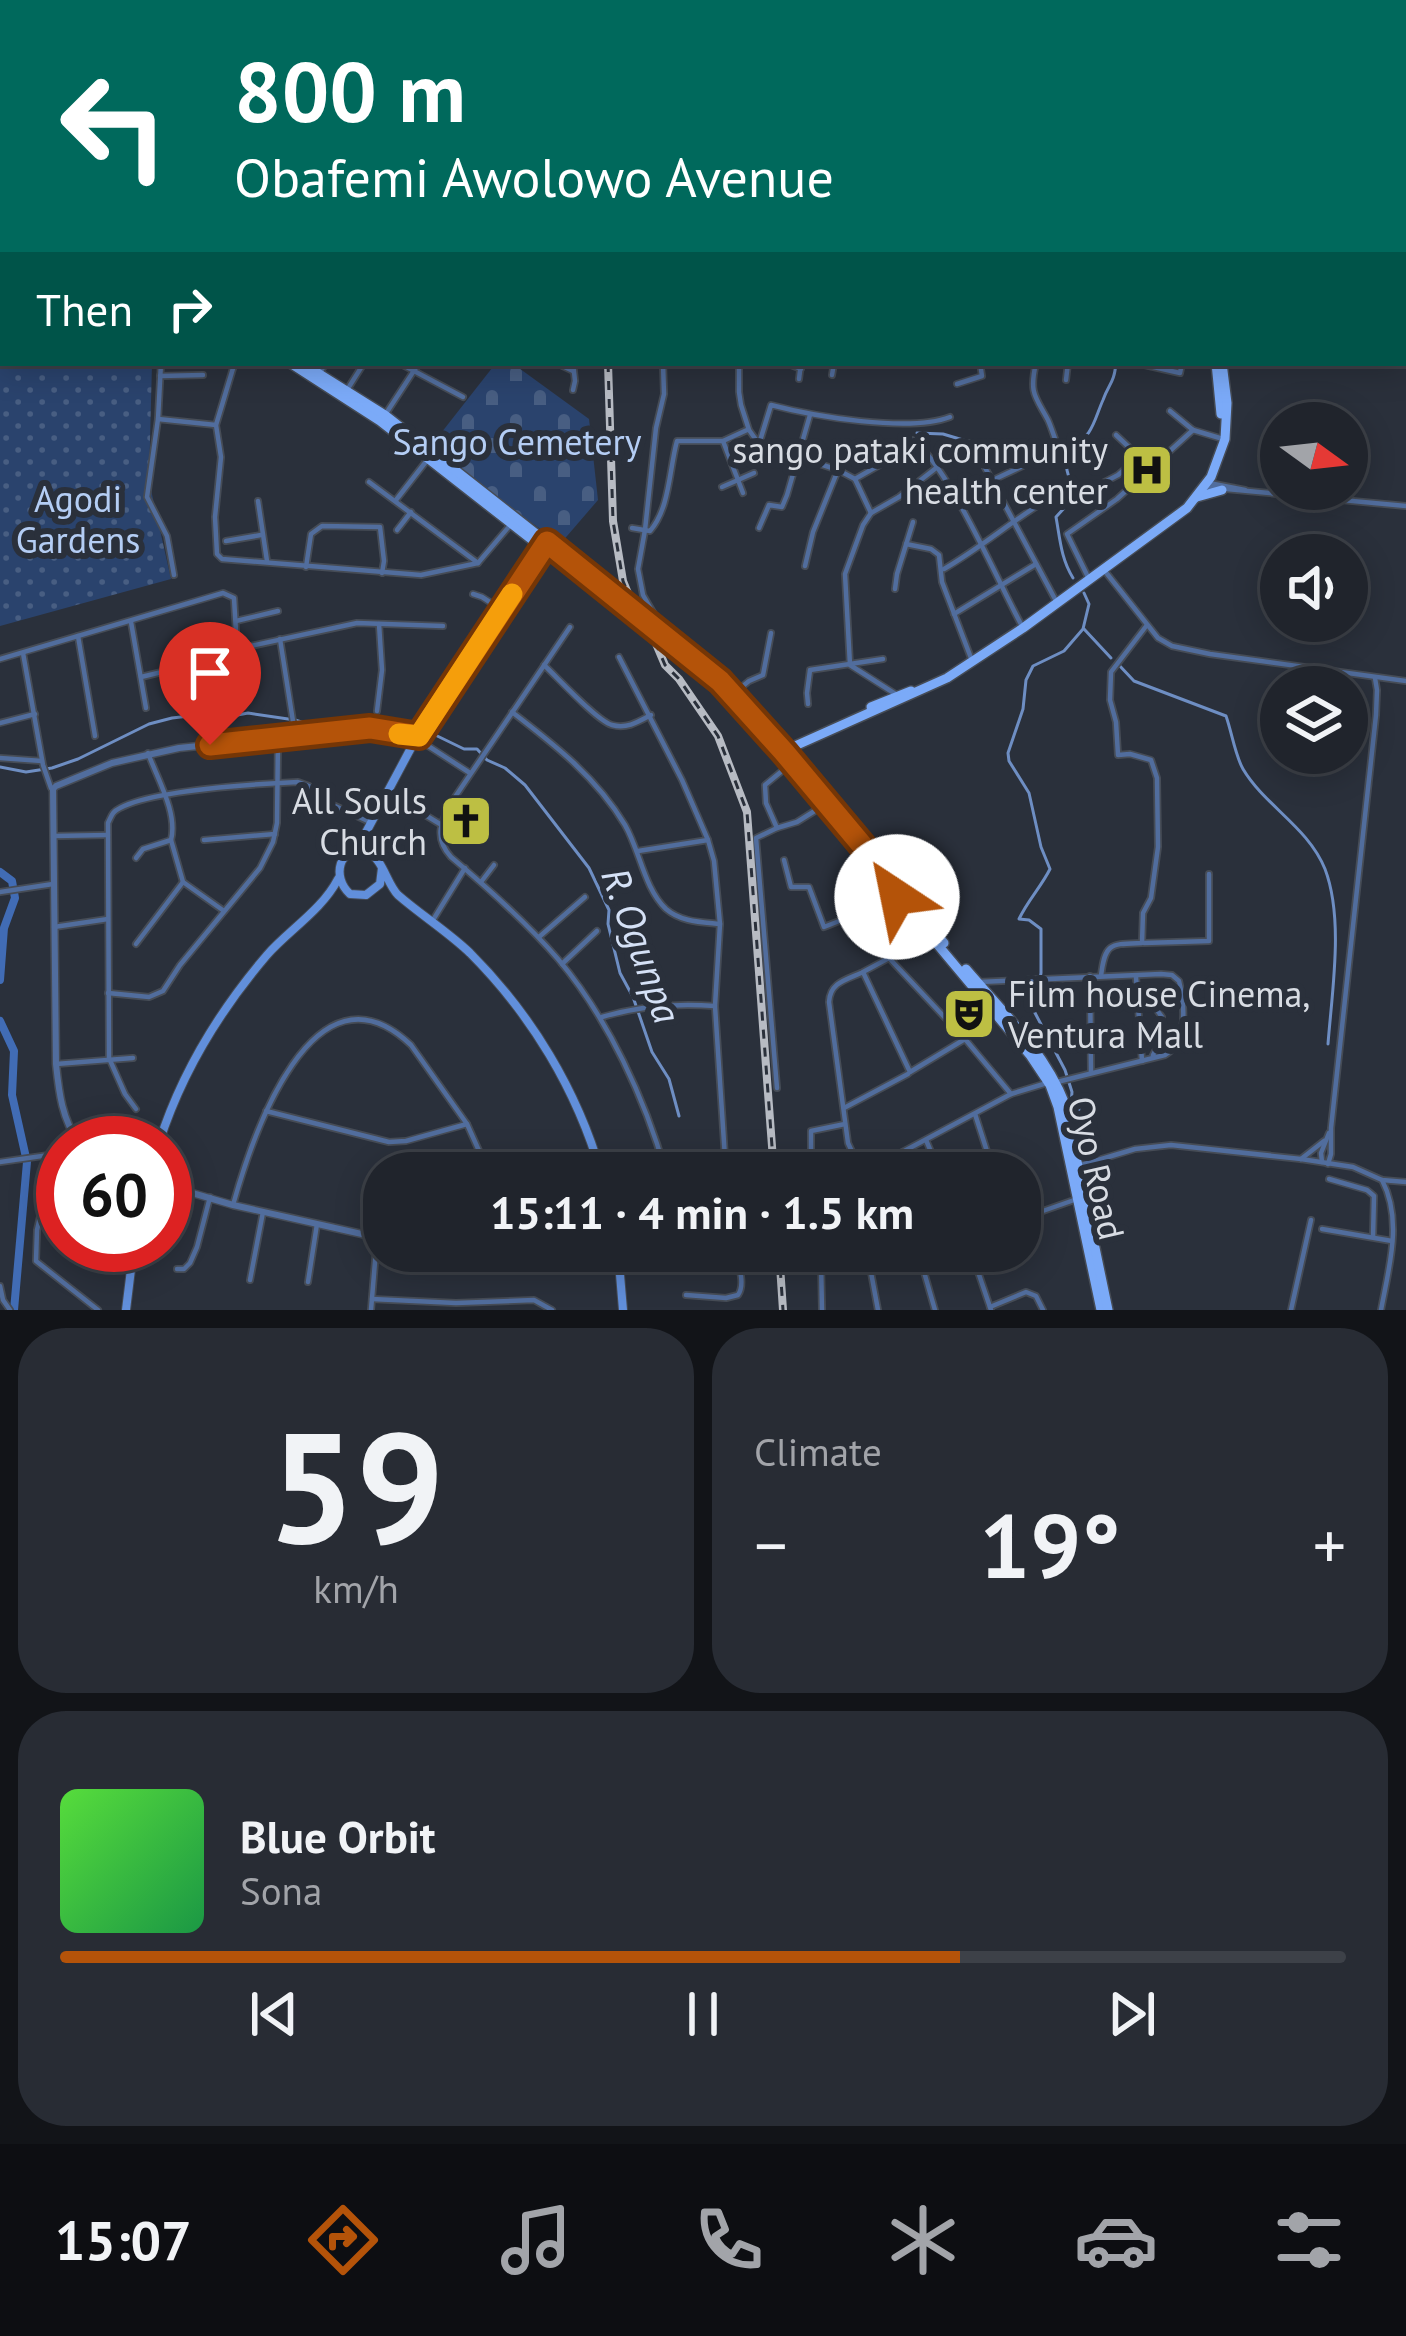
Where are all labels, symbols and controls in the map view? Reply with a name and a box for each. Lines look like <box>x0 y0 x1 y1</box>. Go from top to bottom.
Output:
text: 800 m <box>234 36 466 145</box>
icon: left <box>36 48 192 204</box>
text: Obafemi Awolowo Avenue <box>234 142 834 212</box>
icon: right <box>157 276 223 342</box>
text: Then <box>36 280 133 338</box>
north arrow <box>1260 402 1368 510</box>
map controls <box>1260 402 1368 774</box>
park label: Sango Cemetery <box>392 418 642 465</box>
place label: sango pataki community health center <box>732 426 1108 514</box>
hospital icon: sango pataki community health center <box>1119 442 1175 498</box>
park label: Agodi Gardens <box>16 475 140 563</box>
button: sound <box>1260 534 1368 642</box>
pin <box>159 622 261 745</box>
icon: arrive <box>177 640 243 706</box>
button: layers <box>1260 666 1368 774</box>
place label: All Souls Church <box>292 777 427 865</box>
church icon: All Souls Church <box>438 793 494 849</box>
position arrow <box>834 834 960 960</box>
water label: R. Ogunpa <box>590 860 694 1030</box>
place label: Film house Cinema, Ventura Mall <box>1007 970 1310 1058</box>
theatre icon: Film house Cinema, Ventura Mall <box>941 986 997 1042</box>
street label: Oyo Road <box>1058 1092 1136 1244</box>
speed limit sign: 60 <box>36 1116 192 1272</box>
text: 15:11 · 4 min · 1.5 km <box>490 1183 914 1241</box>
text: 59 <box>268 1384 444 1586</box>
text: Climate <box>754 1426 882 1477</box>
text: 19° <box>979 1486 1121 1603</box>
text: − <box>754 1502 787 1587</box>
text: + <box>1313 1502 1346 1587</box>
text: km/h <box>313 1563 399 1614</box>
text: Blue Orbit <box>240 1807 436 1865</box>
text: Sona <box>240 1865 322 1916</box>
icon: previous <box>241 1981 307 2047</box>
icon: pause <box>670 1981 736 2047</box>
icon: next <box>1099 1981 1165 2047</box>
icon: directions <box>301 2198 385 2282</box>
icon: music <box>494 2198 578 2282</box>
icon: phone <box>687 2198 771 2282</box>
icon: climate <box>881 2198 965 2282</box>
icon: car <box>1074 2198 1158 2282</box>
icon: filters <box>1267 2198 1351 2282</box>
text: 15:07 <box>55 2205 192 2275</box>

